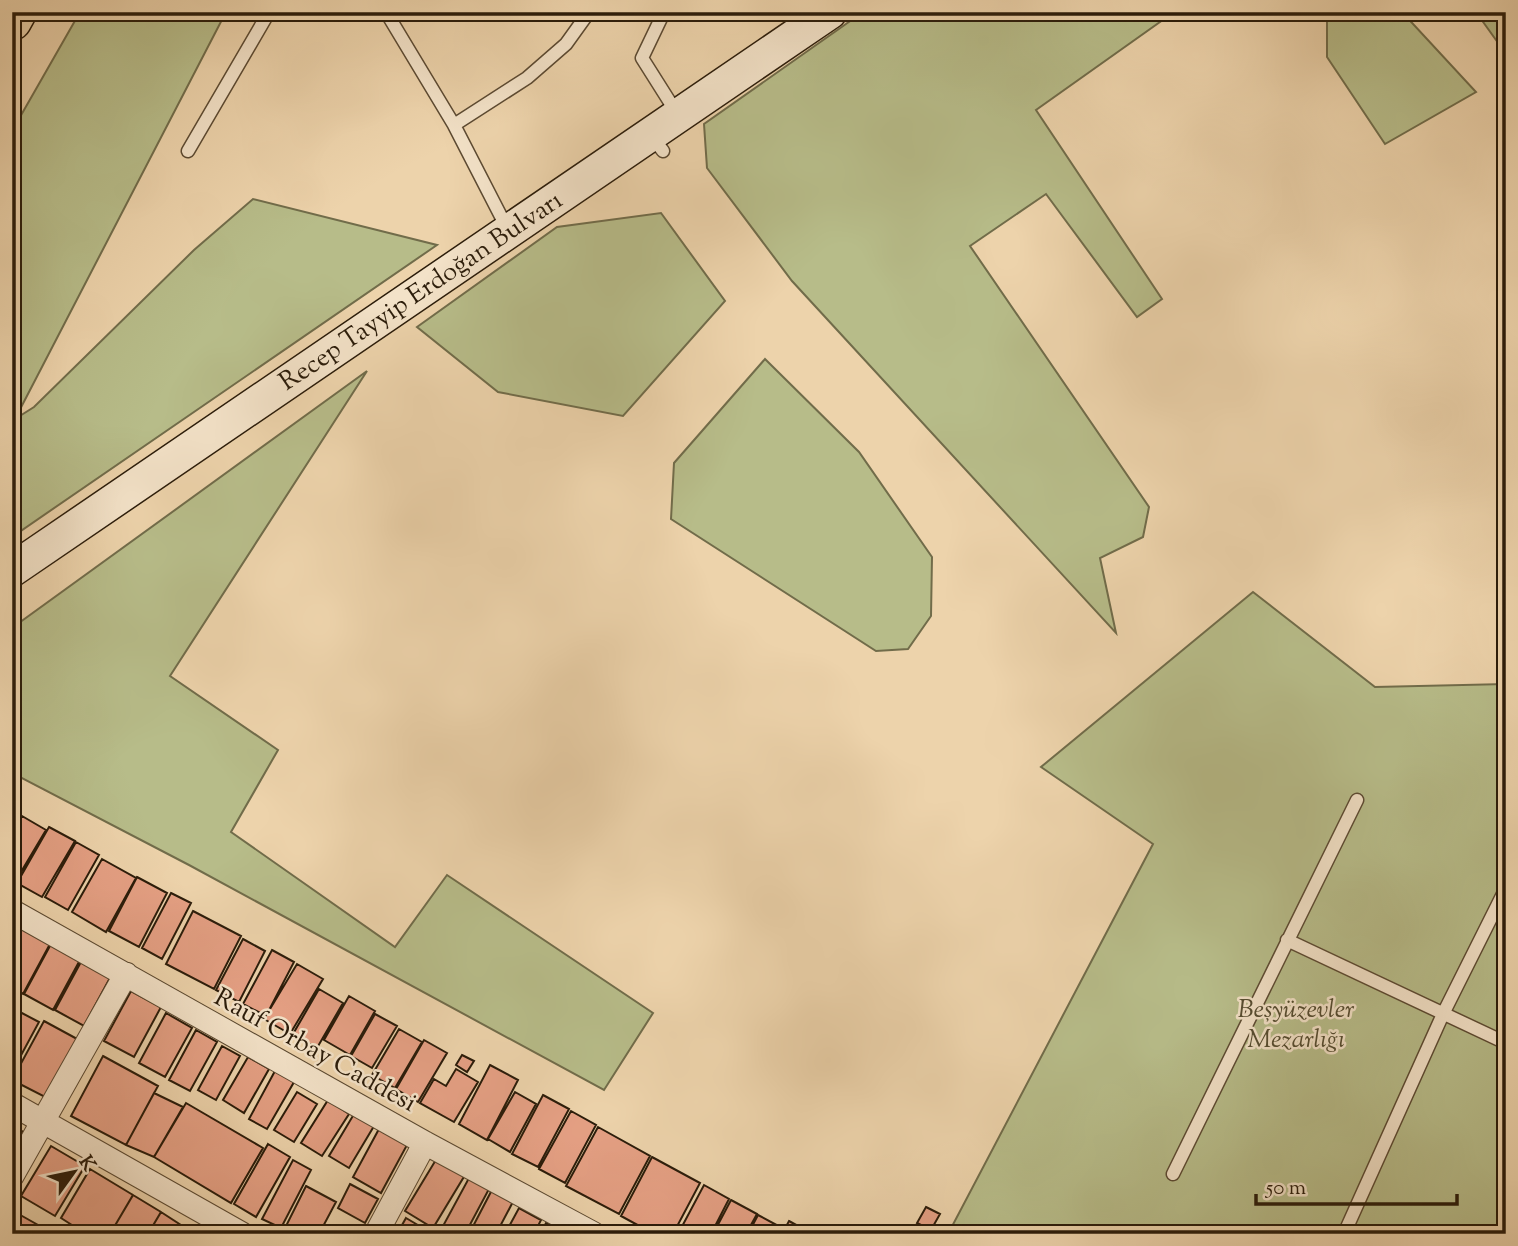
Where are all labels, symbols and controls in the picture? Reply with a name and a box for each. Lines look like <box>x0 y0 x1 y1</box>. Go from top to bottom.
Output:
street label: Recep Tayyip Erdoğan Bulvarı <box>272 183 570 401</box>
street label: Rauf Orbay Caddesi <box>207 980 423 1122</box>
park label: Beşyüzevler Mezarlığı <box>1238 992 1354 1059</box>
north arrow <box>38 1138 108 1208</box>
text: K <box>71 1151 101 1177</box>
scale bar <box>1256 1162 1457 1206</box>
text: 50 m <box>1265 1174 1306 1204</box>

